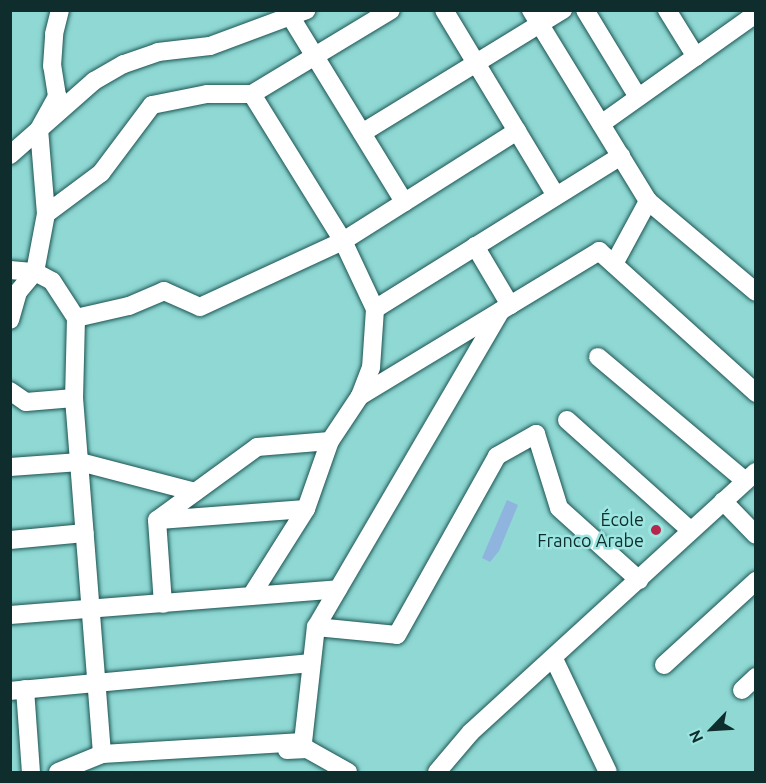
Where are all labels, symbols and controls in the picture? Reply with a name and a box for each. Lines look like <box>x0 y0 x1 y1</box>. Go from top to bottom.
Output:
place label: École Franco Arabe <box>537 509 644 552</box>
marker: École Franco Arabe <box>649 523 663 537</box>
north arrow <box>682 699 742 759</box>
text: N <box>685 727 706 746</box>

